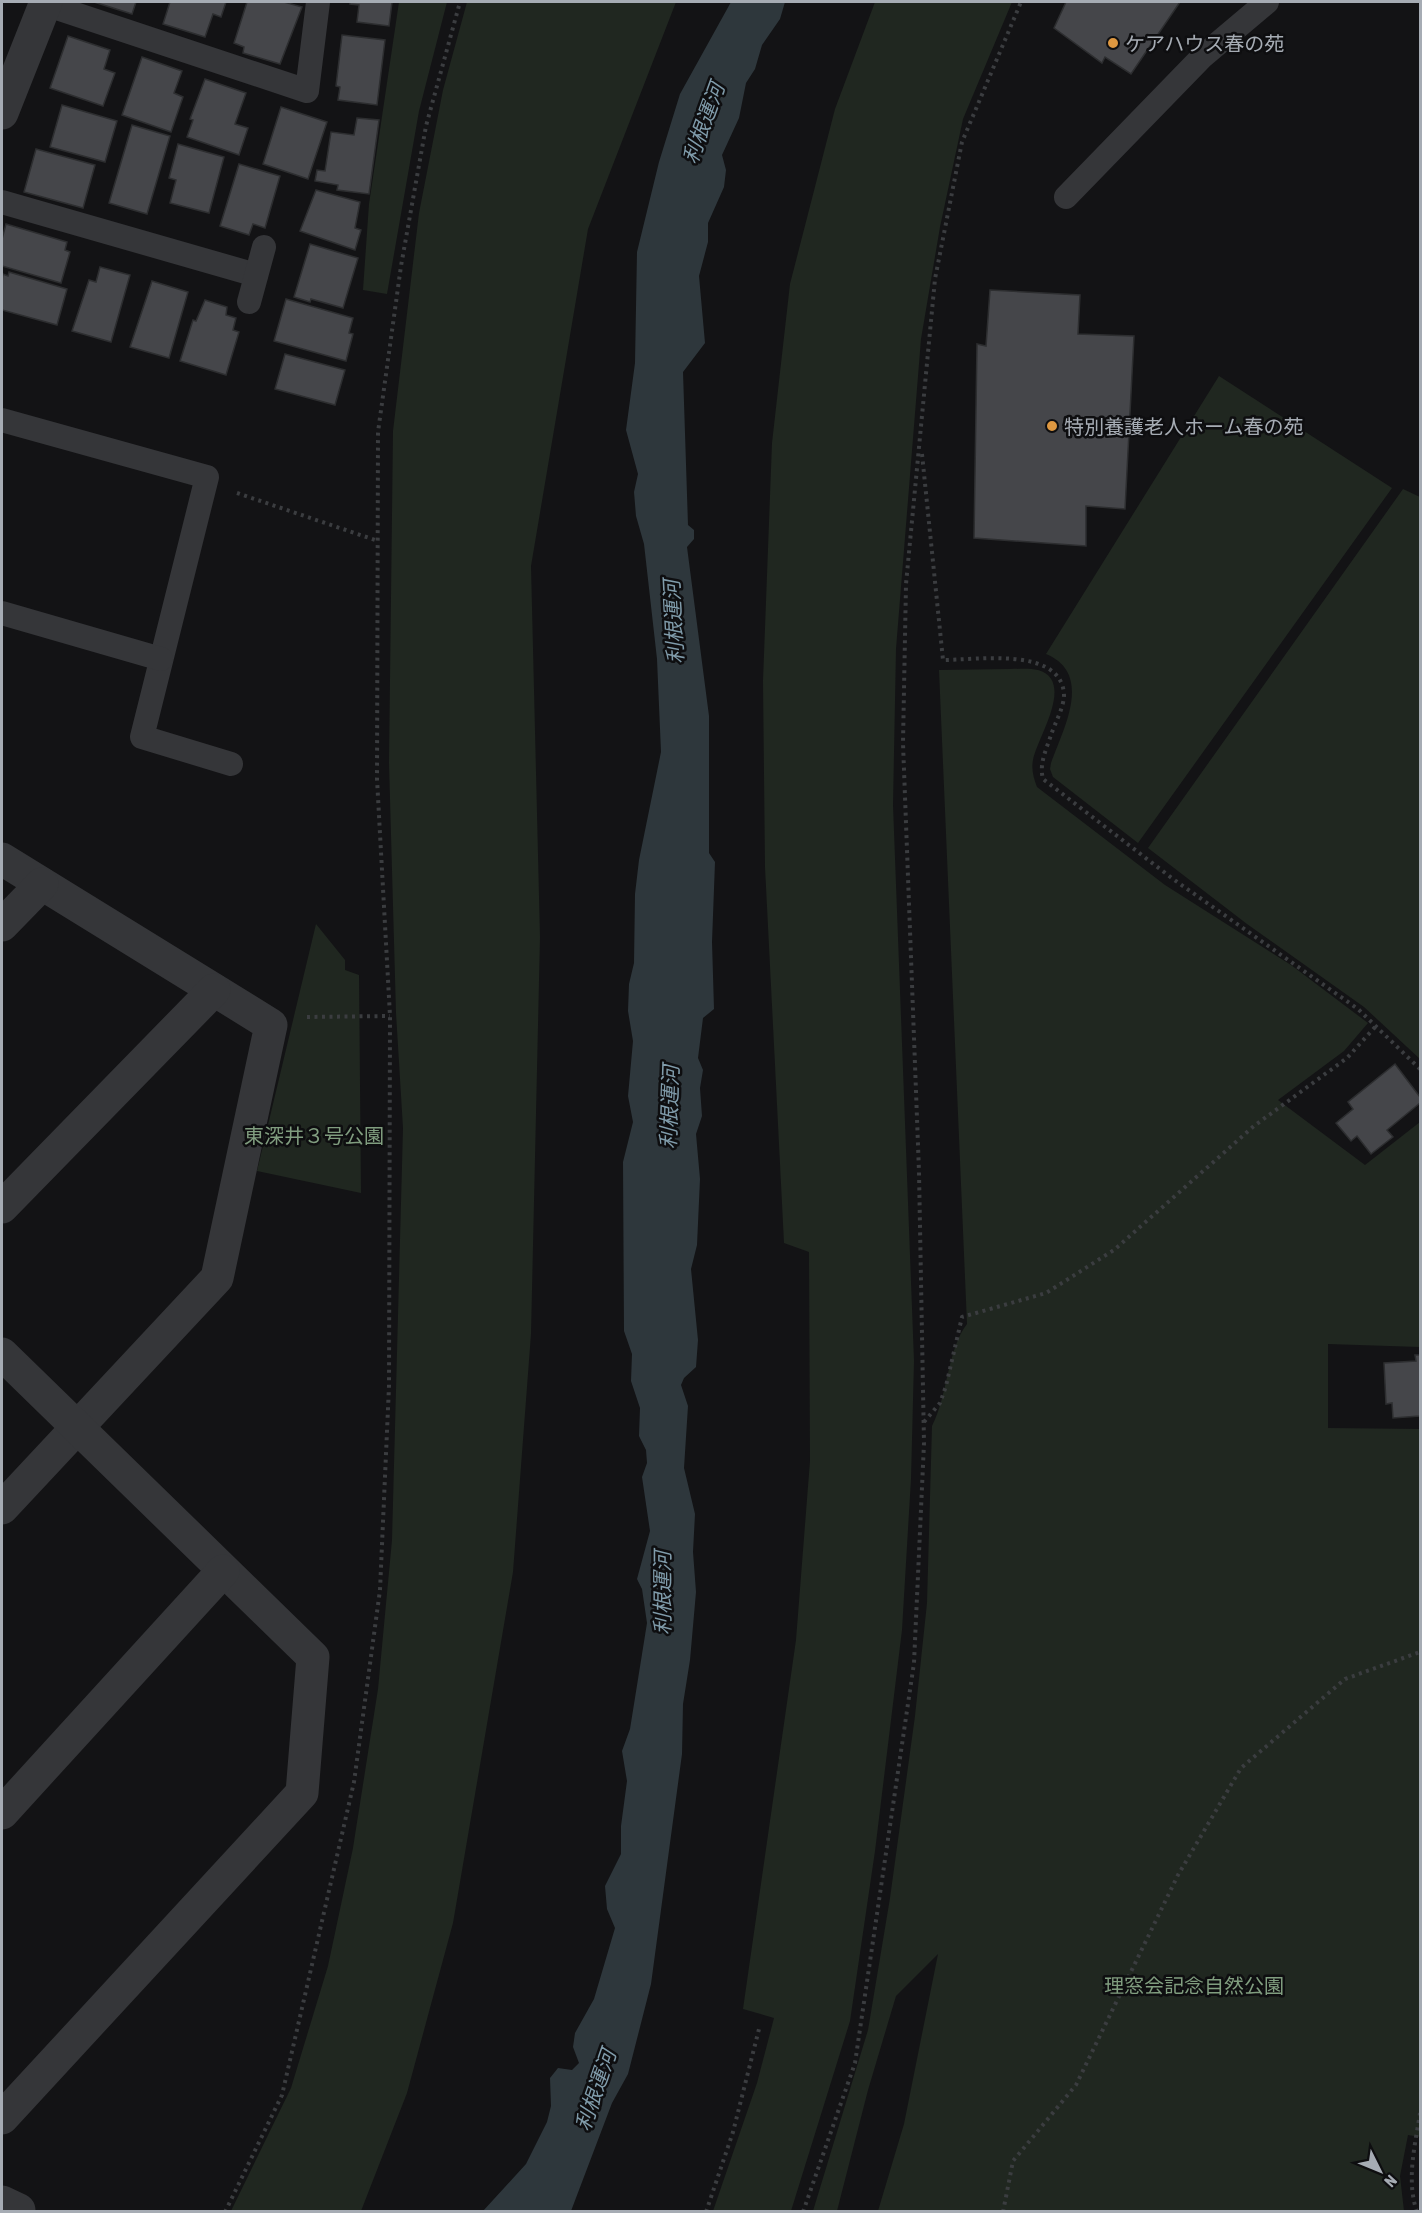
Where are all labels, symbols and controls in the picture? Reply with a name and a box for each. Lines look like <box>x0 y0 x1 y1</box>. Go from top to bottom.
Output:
place label: ケアハウス春の苑 <box>1125 32 1284 55</box>
marker: ケアハウス春の苑 <box>1106 36 1120 50</box>
water label: 利根運河 <box>677 76 730 167</box>
place label: 特別養護老人ホーム春の苑 <box>1064 415 1303 438</box>
marker: 特別養護老人ホーム春の苑 <box>1045 419 1059 433</box>
water label: 利根運河 <box>659 575 687 665</box>
water label: 利根運河 <box>656 1061 683 1149</box>
park label: 東深井３号公園 <box>244 1124 384 1147</box>
water label: 利根運河 <box>650 1547 674 1635</box>
park label: 理窓会記念自然公園 <box>1104 1974 1284 1997</box>
water label: 利根運河 <box>570 2043 621 2134</box>
north arrow <box>1350 2141 1410 2201</box>
text: N <box>1381 2172 1401 2191</box>

